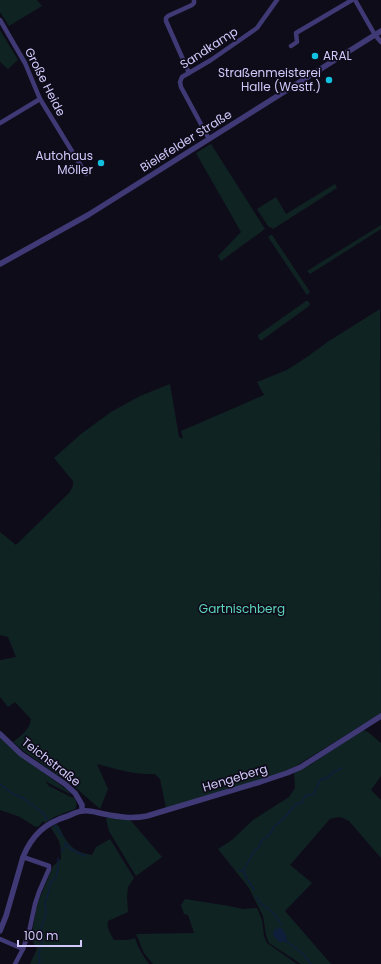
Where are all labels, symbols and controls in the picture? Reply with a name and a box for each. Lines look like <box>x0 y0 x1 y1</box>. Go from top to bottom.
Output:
street label: Sandkamp <box>177 23 241 73</box>
street label: Große Heide <box>21 45 70 119</box>
place label: ARAL <box>323 47 352 64</box>
marker: ARAL <box>310 51 320 61</box>
place label: Straßenmeisterei Halle (Westf.) <box>218 64 321 95</box>
marker: Straßenmeisterei Halle (Westf.) <box>324 75 334 85</box>
street label: Bielefelder Straße <box>137 105 235 176</box>
place label: Autohaus Möller <box>35 147 94 178</box>
marker: Autohaus Möller <box>96 158 106 168</box>
park label: Gartnischberg <box>199 600 285 617</box>
street label: Teichstraße <box>18 733 84 790</box>
street label: Hengeberg <box>200 760 269 795</box>
scale bar <box>18 922 81 948</box>
text: 100 m <box>24 927 58 944</box>

